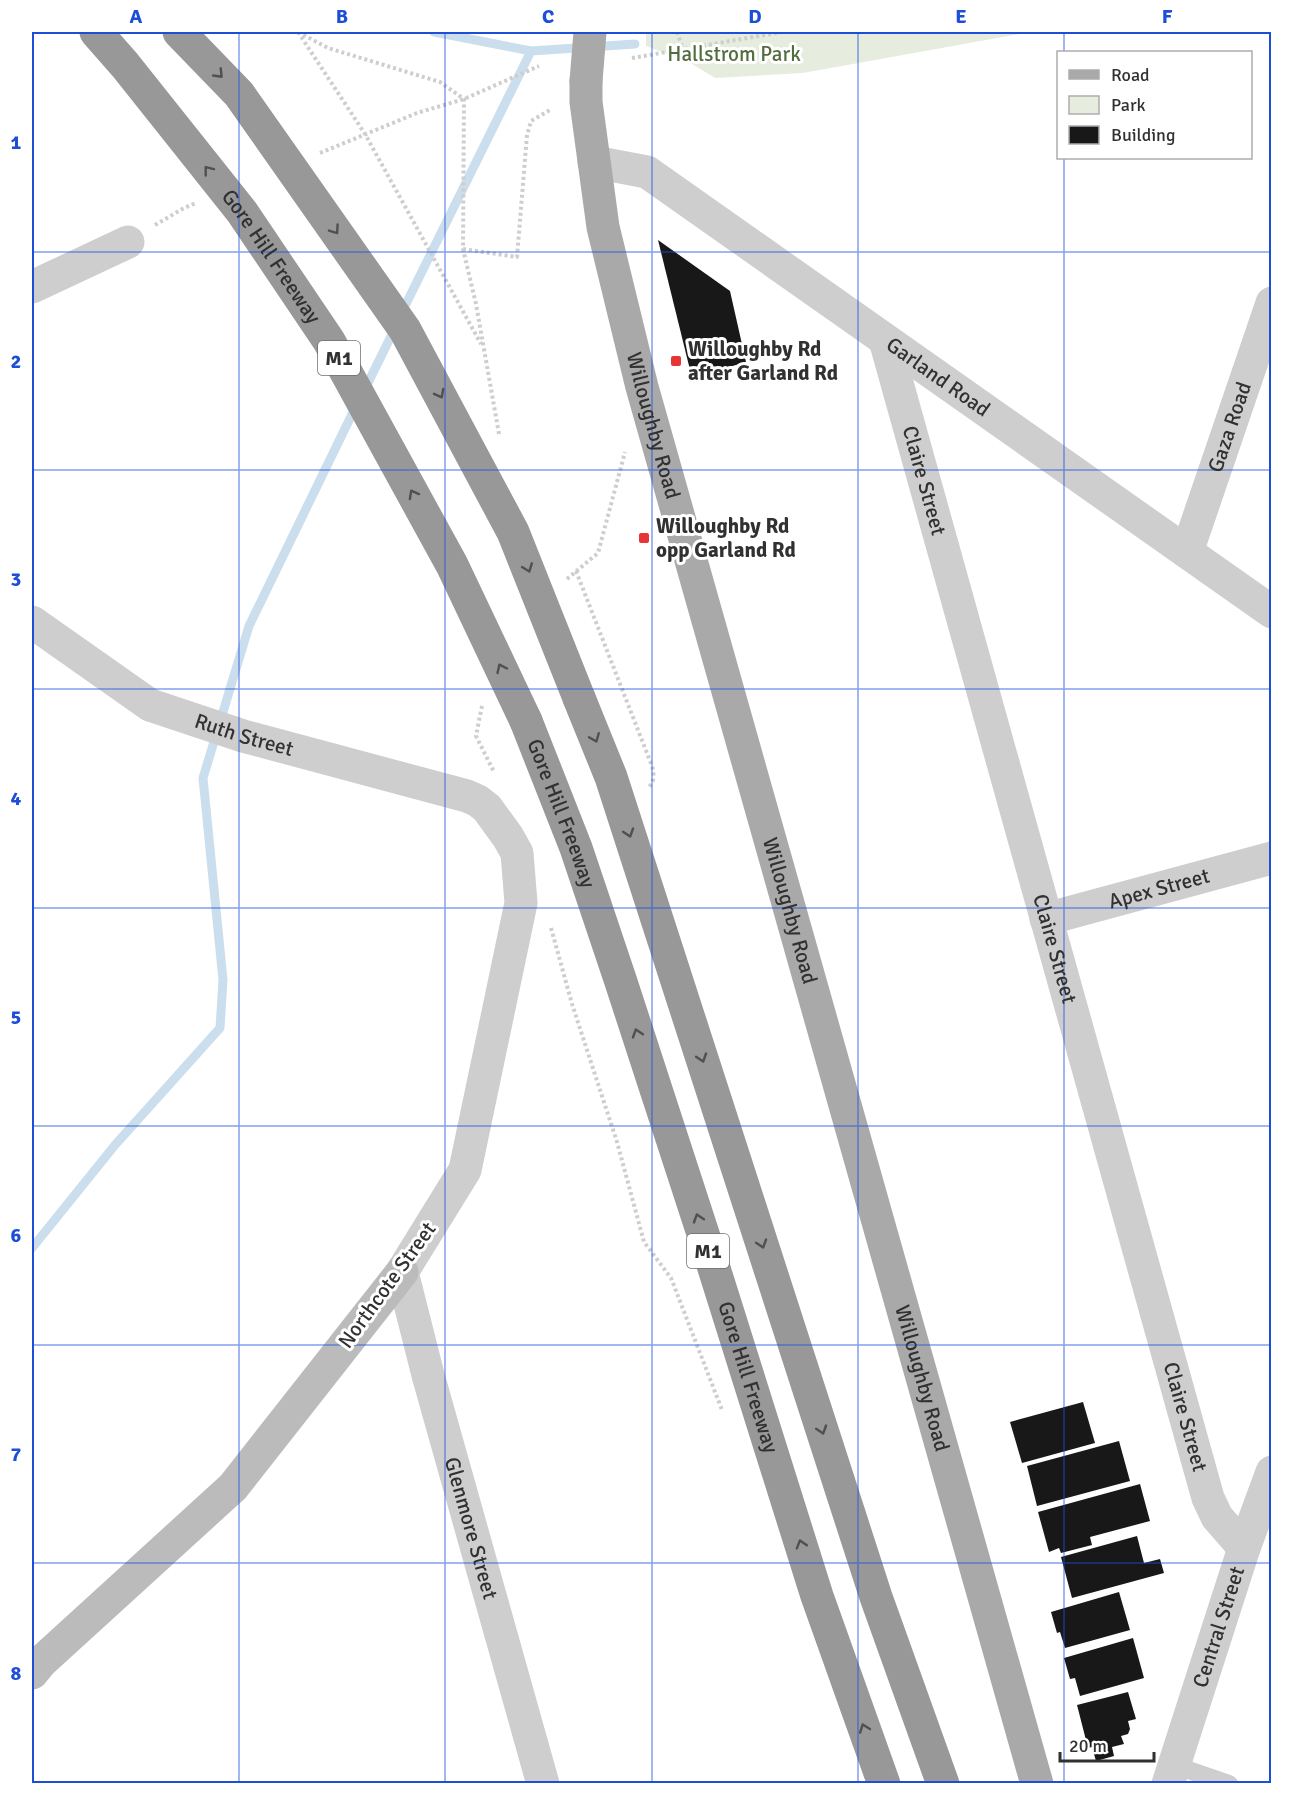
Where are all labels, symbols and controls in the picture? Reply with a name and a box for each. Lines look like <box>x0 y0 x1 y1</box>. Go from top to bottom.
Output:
text: A <box>130 4 143 29</box>
text: B <box>336 4 348 29</box>
text: C <box>542 4 554 29</box>
text: D <box>748 4 762 29</box>
text: E <box>955 4 967 29</box>
text: F <box>1162 4 1173 29</box>
park label: Hallstrom Park <box>667 41 801 67</box>
legend <box>1057 51 1252 159</box>
text: Road <box>1111 64 1150 86</box>
one-way arrow <box>212 67 223 77</box>
text: Park <box>1111 94 1146 116</box>
text: Building <box>1111 124 1175 146</box>
text: 1 <box>11 130 22 155</box>
one-way arrow <box>205 165 216 176</box>
street label: Gore Hill Freeway <box>216 184 327 329</box>
one-way arrow <box>328 224 339 235</box>
street label: Garland Road <box>881 332 995 422</box>
place label: Willoughby Rd after Garland Rd <box>688 336 838 386</box>
road number: M1 <box>318 341 360 375</box>
text: 2 <box>11 349 21 374</box>
street label: Willoughby Road <box>621 350 686 502</box>
marker: Willoughby Rd after Garland Rd <box>669 354 683 368</box>
street label: Gaza Road <box>1202 378 1257 476</box>
one-way arrow <box>433 388 444 398</box>
street label: Claire Street <box>897 423 952 538</box>
one-way arrow <box>409 490 420 500</box>
place label: Willoughby Rd opp Garland Rd <box>656 513 796 563</box>
marker: Willoughby Rd opp Garland Rd <box>637 531 651 545</box>
one-way arrow <box>521 562 533 573</box>
text: 3 <box>11 567 21 592</box>
one-way arrow <box>496 663 508 674</box>
street label: Ruth Street <box>191 708 296 762</box>
one-way arrow <box>588 731 600 742</box>
street label: Gore Hill Freeway <box>521 735 601 891</box>
text: 4 <box>11 786 22 811</box>
one-way arrow <box>622 827 634 838</box>
street label: Willoughby Road <box>757 834 823 987</box>
street label: Apex Street <box>1106 862 1212 915</box>
street label: Claire Street <box>1027 891 1082 1006</box>
text: 5 <box>11 1005 21 1030</box>
one-way arrow <box>632 1028 645 1038</box>
one-way arrow <box>695 1052 707 1063</box>
one-way arrow <box>693 1213 705 1224</box>
street label: Northcote Street <box>332 1217 442 1353</box>
text: 6 <box>11 1223 22 1248</box>
road number: M1 <box>687 1234 729 1268</box>
one-way arrow <box>754 1238 767 1249</box>
street label: Gore Hill Freeway <box>712 1298 784 1456</box>
street label: Willoughby Road <box>889 1302 955 1454</box>
street label: Claire Street <box>1158 1359 1213 1475</box>
one-way arrow <box>814 1424 827 1435</box>
text: 7 <box>11 1442 22 1467</box>
street label: Glenmore Street <box>439 1454 503 1602</box>
one-way arrow <box>795 1539 808 1550</box>
street label: Central Street <box>1187 1563 1250 1691</box>
text: 8 <box>11 1661 22 1686</box>
one-way arrow <box>859 1724 872 1734</box>
scale bar <box>1060 1725 1154 1763</box>
text: 20 m <box>1069 1735 1107 1757</box>

